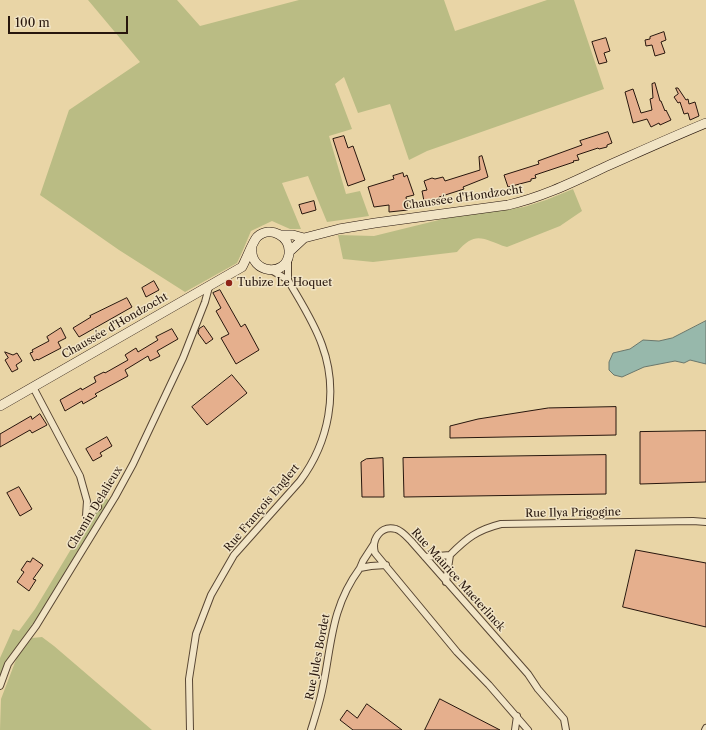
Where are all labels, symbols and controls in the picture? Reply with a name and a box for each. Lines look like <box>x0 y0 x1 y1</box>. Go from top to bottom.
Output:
scale bar <box>10 8 130 34</box>
text: 100 m <box>15 15 50 30</box>
street label: Chaussée d'Hondzocht <box>403 183 523 213</box>
place label: Tubize Le Hoquet <box>237 276 332 290</box>
marker: Tubize Le Hoquet <box>224 278 234 288</box>
street label: Chaussée d'Hondzocht <box>60 290 170 362</box>
street label: Rue François Englert <box>222 462 302 554</box>
street label: Chemin Delalieux <box>65 464 125 552</box>
street label: Rue Ilya Prigogine <box>525 506 621 520</box>
street label: Rue Maurice Maeterlinck <box>408 526 508 634</box>
street label: Rue Jules Bordet <box>303 613 333 701</box>

